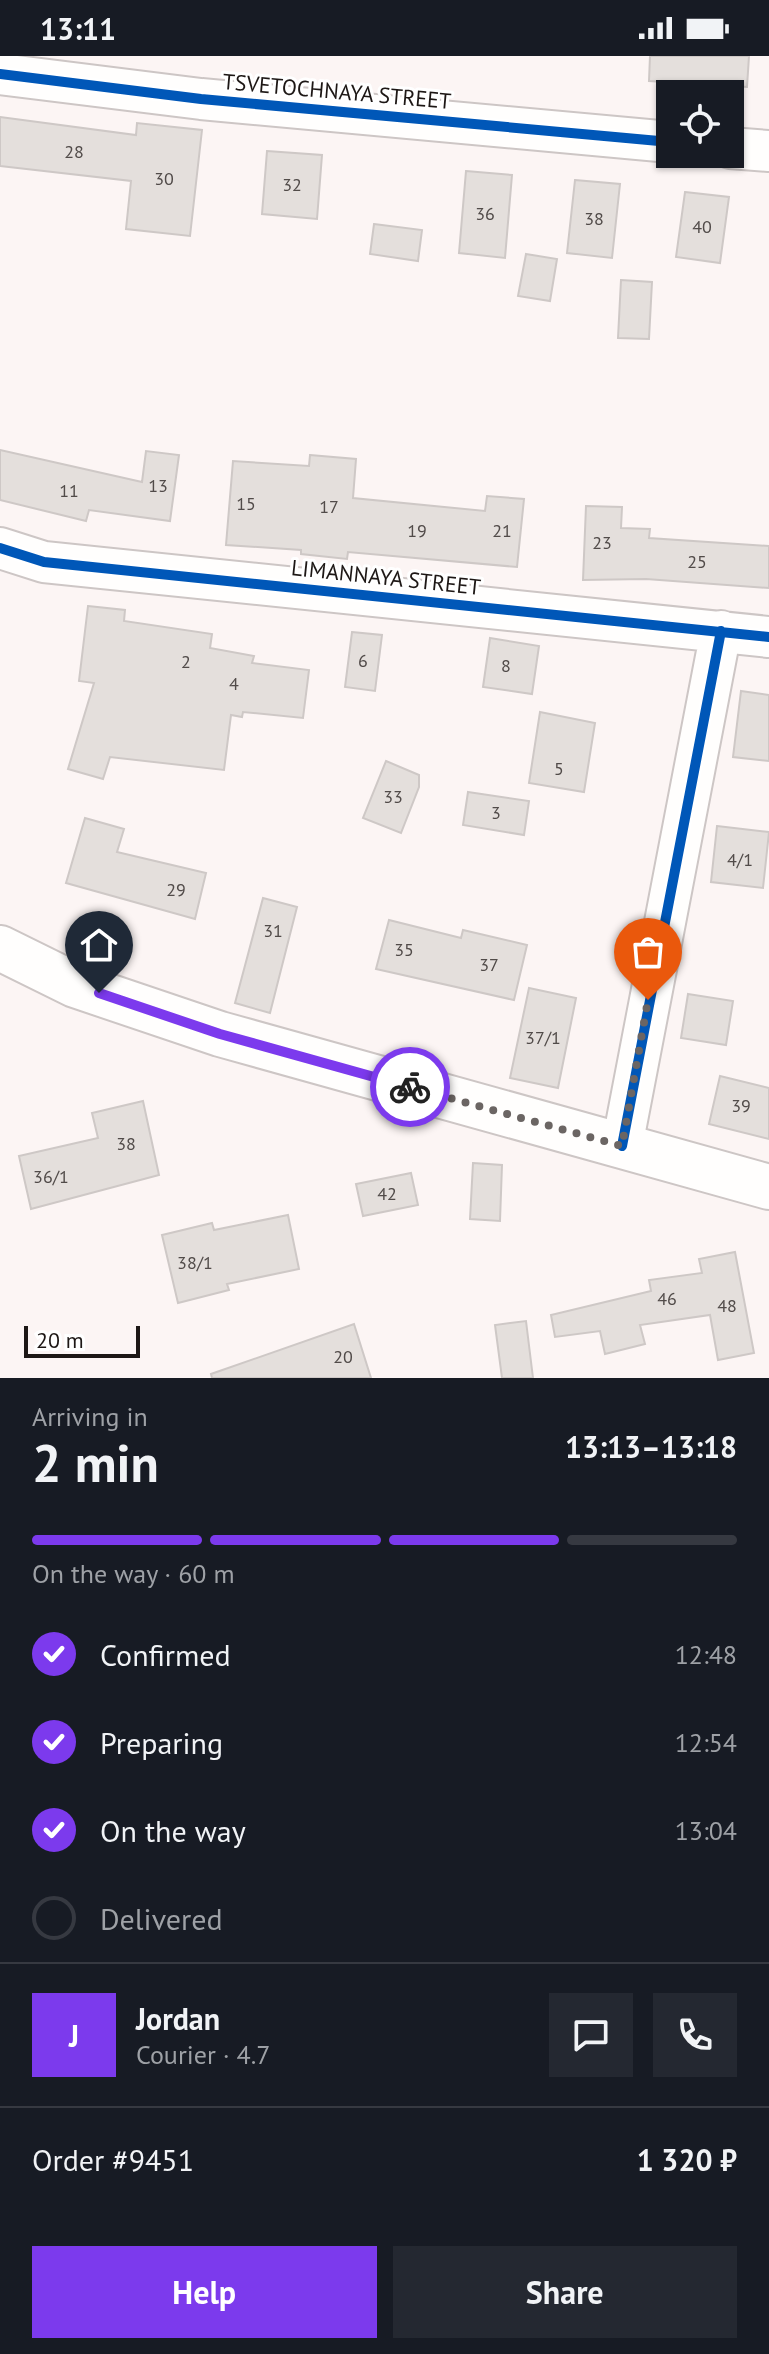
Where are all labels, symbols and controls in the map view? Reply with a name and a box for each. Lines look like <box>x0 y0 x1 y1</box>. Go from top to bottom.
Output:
text: 13:11 <box>40 9 116 48</box>
street label: TSVETOCHNAYA STREET <box>222 67 452 115</box>
map controls <box>656 80 744 168</box>
button: locate <box>656 80 744 168</box>
house number: 28 <box>64 140 84 163</box>
house number: 30 <box>154 167 174 190</box>
house number: 32 <box>282 173 302 196</box>
house number: 36 <box>475 202 495 225</box>
house number: 38 <box>584 207 604 230</box>
house number: 40 <box>692 215 712 238</box>
house number: 13 <box>148 474 168 497</box>
house number: 11 <box>59 479 79 502</box>
house number: 15 <box>236 492 256 515</box>
house number: 17 <box>319 495 339 518</box>
house number: 19 <box>407 519 427 542</box>
house number: 21 <box>492 519 512 542</box>
house number: 23 <box>592 531 612 554</box>
house number: 25 <box>687 550 707 573</box>
street label: LIMANNAYA STREET <box>290 553 482 601</box>
house number: 6 <box>358 649 368 672</box>
house number: 2 <box>181 650 191 673</box>
house number: 8 <box>501 654 511 677</box>
house number: 4 <box>229 672 239 695</box>
house number: 5 <box>554 757 564 780</box>
house number: 33 <box>383 785 403 808</box>
house number: 3 <box>491 801 501 824</box>
house number: 4/1 <box>727 848 753 871</box>
house number: 29 <box>166 878 186 901</box>
pin <box>65 911 133 993</box>
pin <box>614 918 682 1000</box>
house number: 31 <box>263 919 283 942</box>
icon: home <box>77 923 121 967</box>
icon: bag <box>626 930 670 974</box>
house number: 35 <box>394 938 414 961</box>
house number: 37 <box>479 953 499 976</box>
house number: 37/1 <box>525 1026 561 1049</box>
courier <box>370 1047 450 1127</box>
icon: bike <box>388 1065 432 1109</box>
house number: 39 <box>731 1094 751 1117</box>
house number: 38 <box>116 1132 136 1155</box>
house number: 36/1 <box>33 1165 69 1188</box>
house number: 42 <box>377 1182 397 1205</box>
house number: 38/1 <box>177 1251 213 1274</box>
house number: 46 <box>657 1287 677 1310</box>
house number: 48 <box>717 1294 737 1317</box>
scale bar <box>24 1322 140 1358</box>
text: 20 m <box>36 1326 84 1354</box>
house number: 20 <box>333 1345 353 1368</box>
text: Arriving in <box>32 1400 148 1433</box>
text: 13:13–13:18 <box>565 1427 737 1466</box>
text: 2 min <box>32 1429 159 1496</box>
text: On the way · 60 m <box>32 1557 235 1590</box>
icon: check <box>32 1632 76 1676</box>
text: Confirmed <box>100 1635 231 1674</box>
text: 12:48 <box>675 1638 737 1671</box>
icon: check <box>32 1720 76 1764</box>
text: Preparing <box>100 1723 223 1762</box>
text: 12:54 <box>675 1726 737 1759</box>
icon: check <box>32 1808 76 1852</box>
text: On the way <box>100 1811 246 1850</box>
text: 13:04 <box>675 1814 737 1847</box>
text: Delivered <box>100 1899 223 1938</box>
button: chat <box>549 1993 633 2077</box>
button: phone <box>653 1993 737 2077</box>
text: Jordan <box>136 1999 220 2038</box>
text: J <box>69 2016 79 2055</box>
text: Courier · 4.7 <box>136 2038 270 2071</box>
text: Order #9451 <box>32 2140 194 2179</box>
text: 1 320 ₽ <box>637 2140 737 2179</box>
button: Help <box>32 2246 377 2338</box>
button: Share <box>393 2246 737 2338</box>

